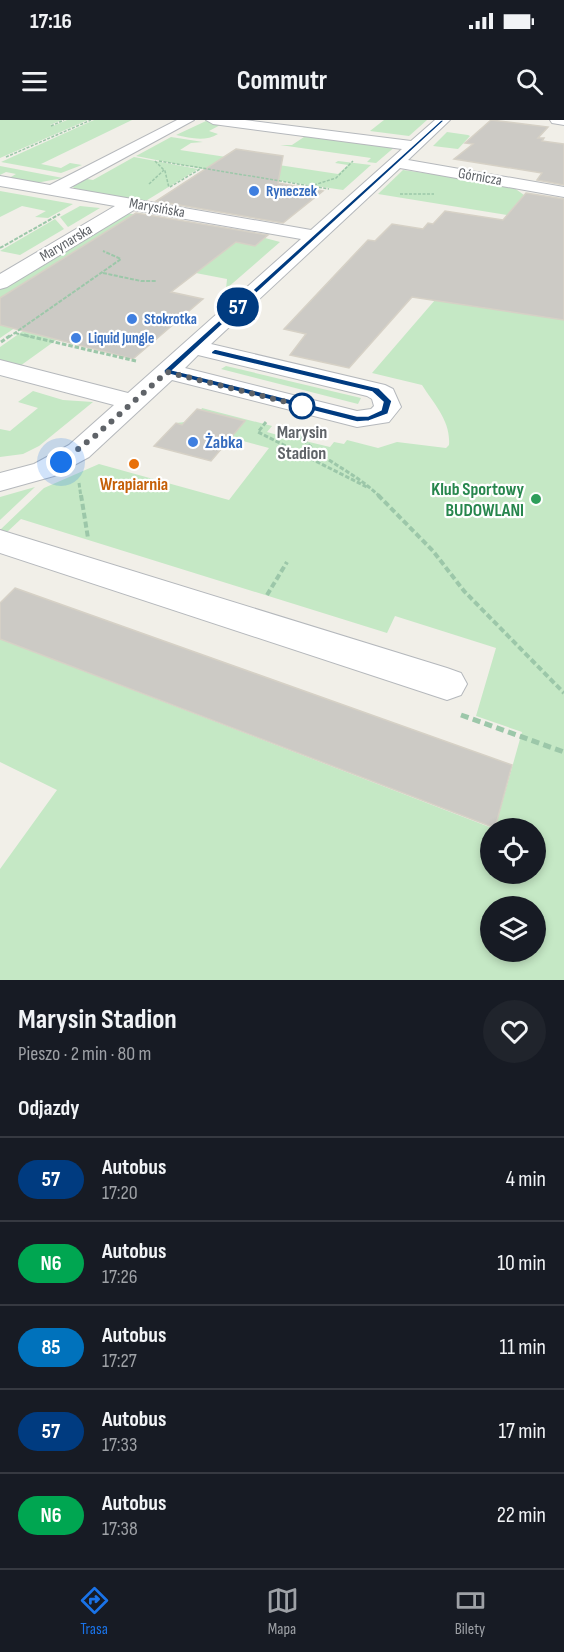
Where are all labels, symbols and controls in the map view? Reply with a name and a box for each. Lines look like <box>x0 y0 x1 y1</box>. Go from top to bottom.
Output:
text: 17:16 <box>30 8 72 35</box>
icon: menu <box>18 65 51 98</box>
text: Commutr <box>237 65 327 97</box>
icon: search <box>513 65 546 98</box>
street label: Górnicza <box>457 164 504 190</box>
place label: Ryneczek <box>266 182 318 201</box>
marker: Ryneczek <box>247 184 261 198</box>
street label: Marysińska <box>128 194 187 222</box>
street label: Marynarska <box>36 220 96 266</box>
line badge: 57 <box>211 288 265 327</box>
text: 57 <box>229 295 247 320</box>
place label: Stokrotka <box>144 310 197 329</box>
marker: Stokrotka <box>125 312 139 326</box>
place label: Liquid Jungle <box>88 329 154 348</box>
marker: Liquid Jungle <box>69 331 83 345</box>
marker: Marysin Stadion <box>289 393 315 419</box>
place label: Marysin Stadion <box>277 422 327 464</box>
place label: Żabka <box>205 432 243 453</box>
marker: Żabka <box>186 435 200 449</box>
your location <box>46 447 76 477</box>
marker: Wrapiarnia <box>127 457 141 471</box>
place label: Wrapiarnia <box>100 474 168 495</box>
place label: Klub Sportowy BUDOWLANI <box>431 479 525 521</box>
marker: Klub Sportowy BUDOWLANI <box>529 492 543 506</box>
map controls <box>480 818 546 962</box>
button: locate <box>480 818 546 884</box>
button: layers <box>480 896 546 962</box>
button: heart <box>483 1000 546 1063</box>
text: Marysin Stadion <box>18 1003 177 1036</box>
text: Pieszo · 2 min · 80 m <box>18 1042 151 1066</box>
text: Odjazdy <box>18 1095 79 1122</box>
text: Autobus <box>102 1154 166 1181</box>
text: 4 min <box>506 1166 546 1193</box>
text: 57 <box>42 1167 60 1192</box>
text: 17:20 <box>102 1181 138 1205</box>
text: Autobus <box>102 1238 166 1265</box>
text: 10 min <box>497 1250 546 1277</box>
text: N6 <box>40 1251 62 1276</box>
text: 17:26 <box>102 1265 138 1289</box>
text: Autobus <box>102 1322 166 1349</box>
text: 11 min <box>499 1334 546 1361</box>
text: 85 <box>41 1335 61 1360</box>
text: 17:27 <box>102 1349 137 1373</box>
text: Autobus <box>102 1406 166 1433</box>
text: 17 min <box>498 1418 546 1445</box>
text: 57 <box>42 1419 60 1444</box>
text: 17:33 <box>102 1433 137 1457</box>
text: Autobus <box>102 1490 166 1517</box>
text: 22 min <box>497 1502 546 1529</box>
text: N6 <box>40 1503 62 1528</box>
text: 17:38 <box>102 1517 138 1541</box>
tab: Trasa <box>78 1584 111 1639</box>
tab: Mapa <box>266 1584 299 1639</box>
tab: Bilety <box>454 1584 487 1639</box>

